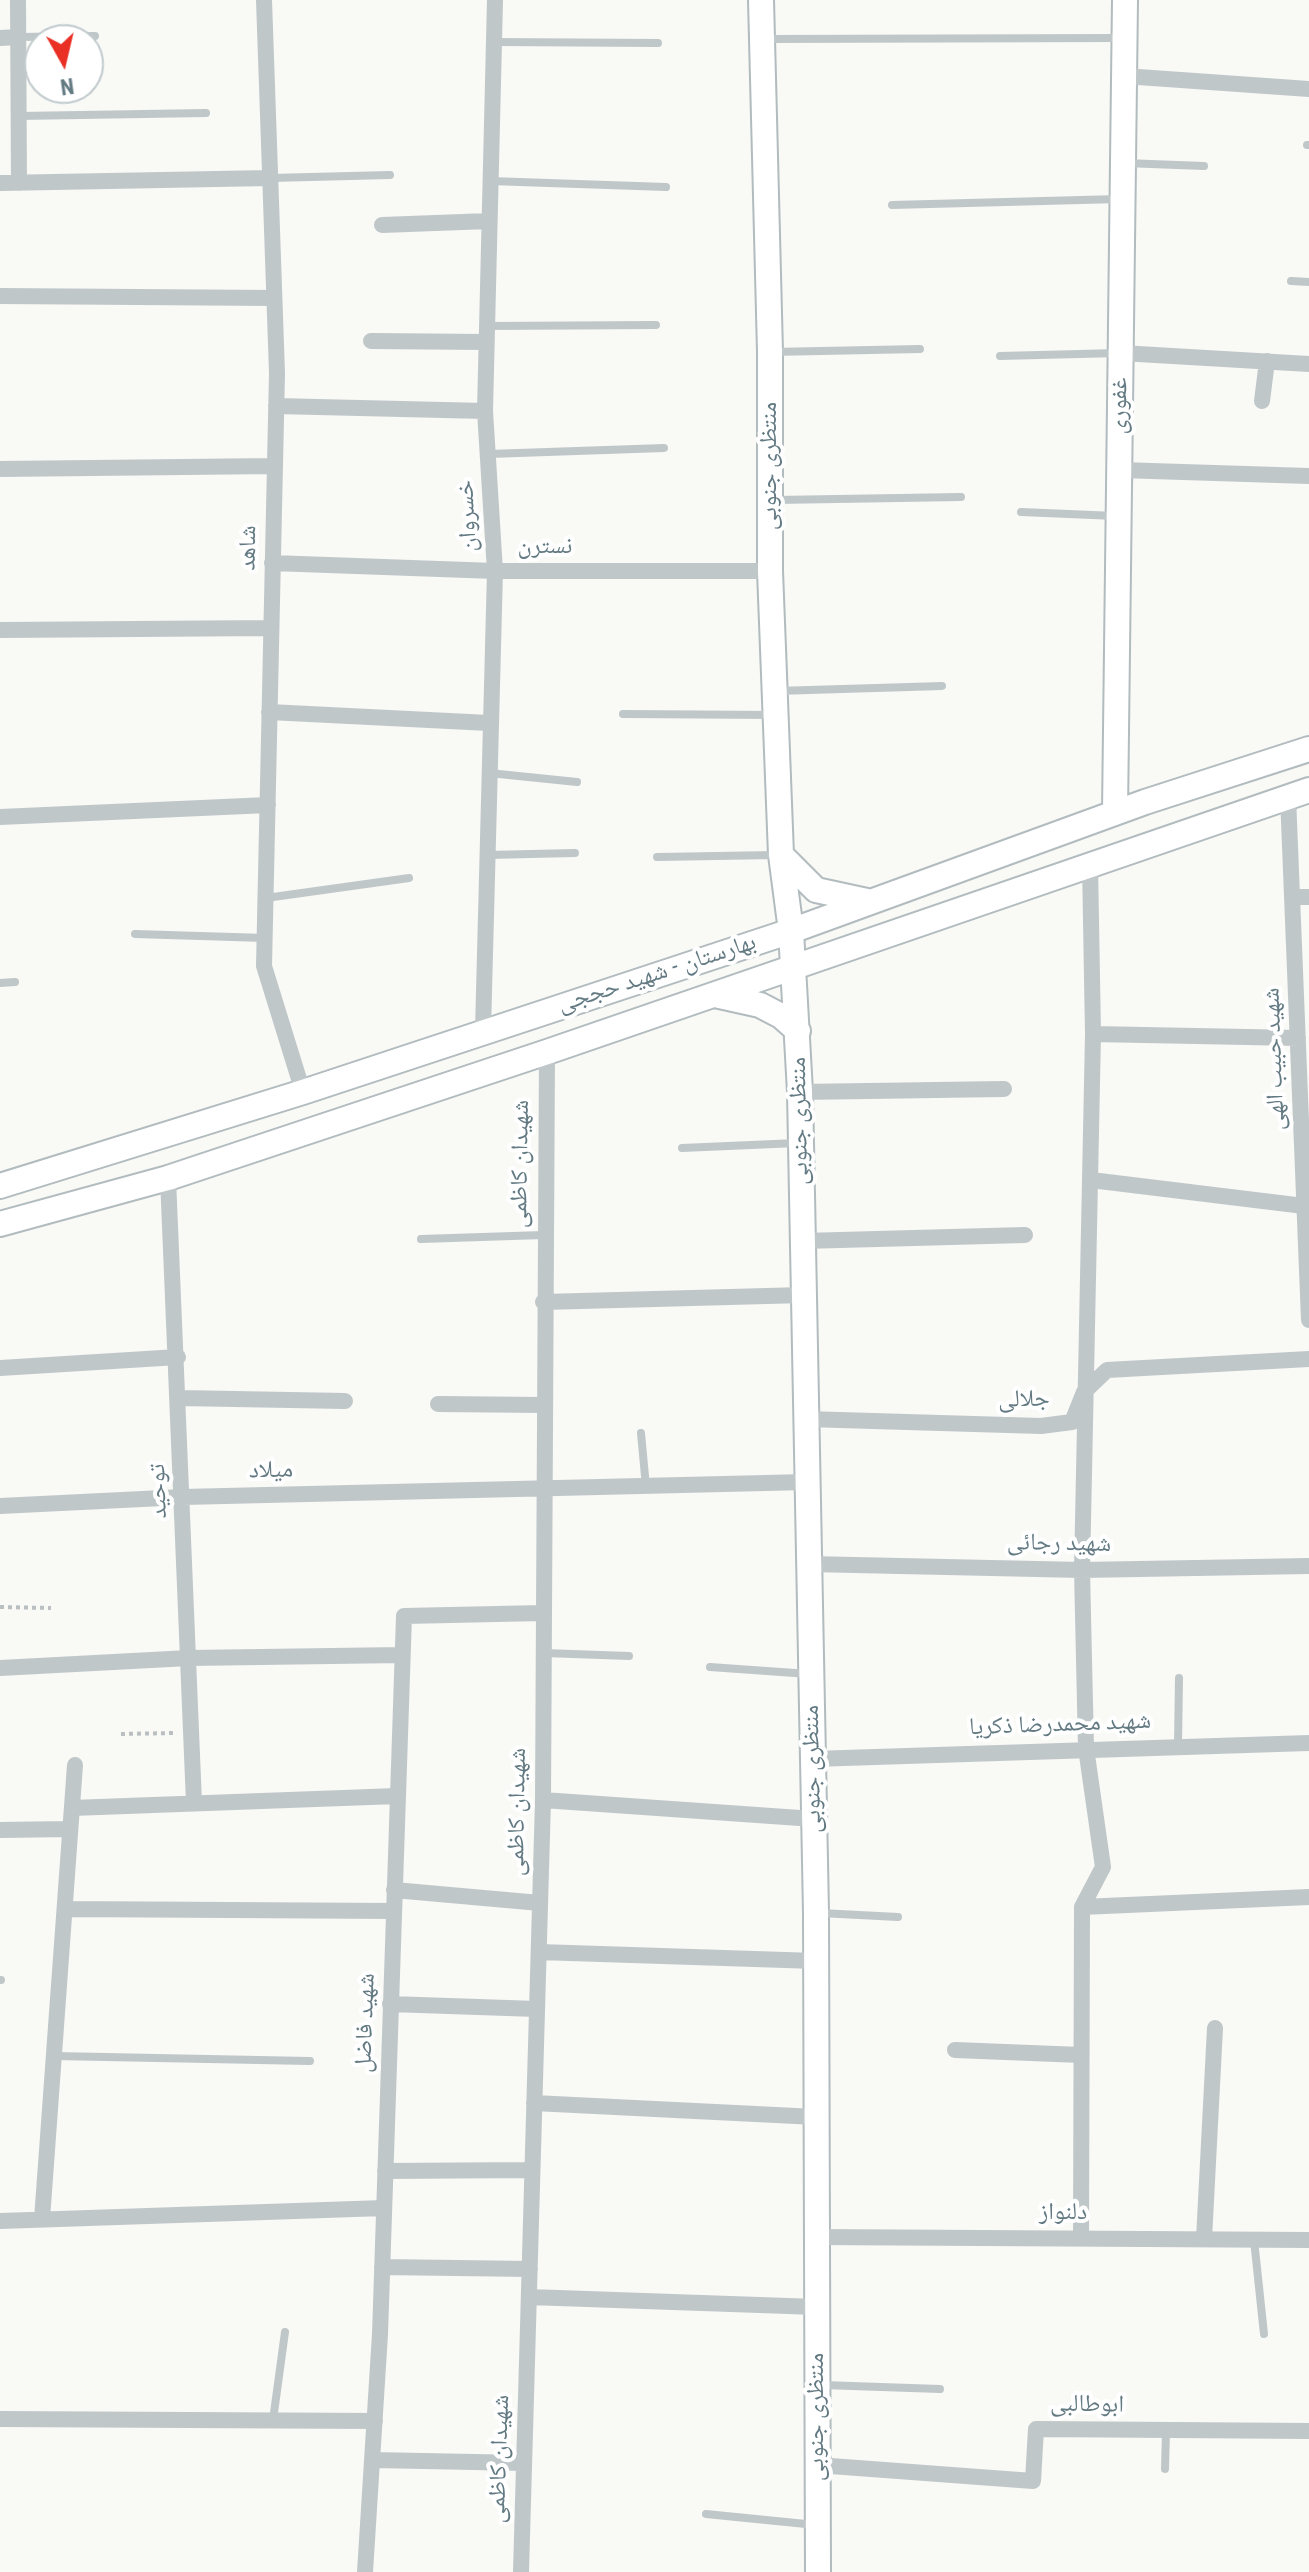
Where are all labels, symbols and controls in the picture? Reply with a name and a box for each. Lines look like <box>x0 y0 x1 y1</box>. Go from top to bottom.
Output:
north arrow <box>24 24 104 104</box>
text: N <box>59 73 76 100</box>
street label: غفوری <box>1105 377 1135 435</box>
street label: منتظری جنوبی <box>756 402 784 530</box>
street label: خسروان <box>452 479 484 553</box>
street label: شاهد <box>234 525 264 571</box>
street label: نسترن <box>518 533 572 561</box>
street label: بهارستان - شهید حججی <box>554 928 760 1020</box>
street label: شهید حبیب الهی <box>1258 987 1292 1131</box>
street label: منتظری جنوبی <box>784 1057 816 1185</box>
street label: شهیدان کاظمی <box>505 1100 537 1228</box>
street label: جلالی <box>998 1385 1050 1415</box>
street label: میلاد <box>249 1456 293 1486</box>
street label: توحید <box>144 1463 174 1519</box>
street label: شهید رجائی <box>1007 1529 1111 1559</box>
street label: منتظری جنوبی <box>797 1705 829 1833</box>
street label: شهید محمدرضا ذکریا <box>968 1707 1152 1743</box>
street label: شهیدان کاظمی <box>502 1748 534 1876</box>
street label: شهید فاضل <box>350 1973 382 2073</box>
street label: دلنواز <box>1039 2199 1087 2227</box>
street label: منتظری جنوبی <box>803 2353 831 2481</box>
street label: ابوطالبی <box>1050 2390 1124 2420</box>
street label: شهیدان کاظمی <box>483 2394 517 2524</box>

